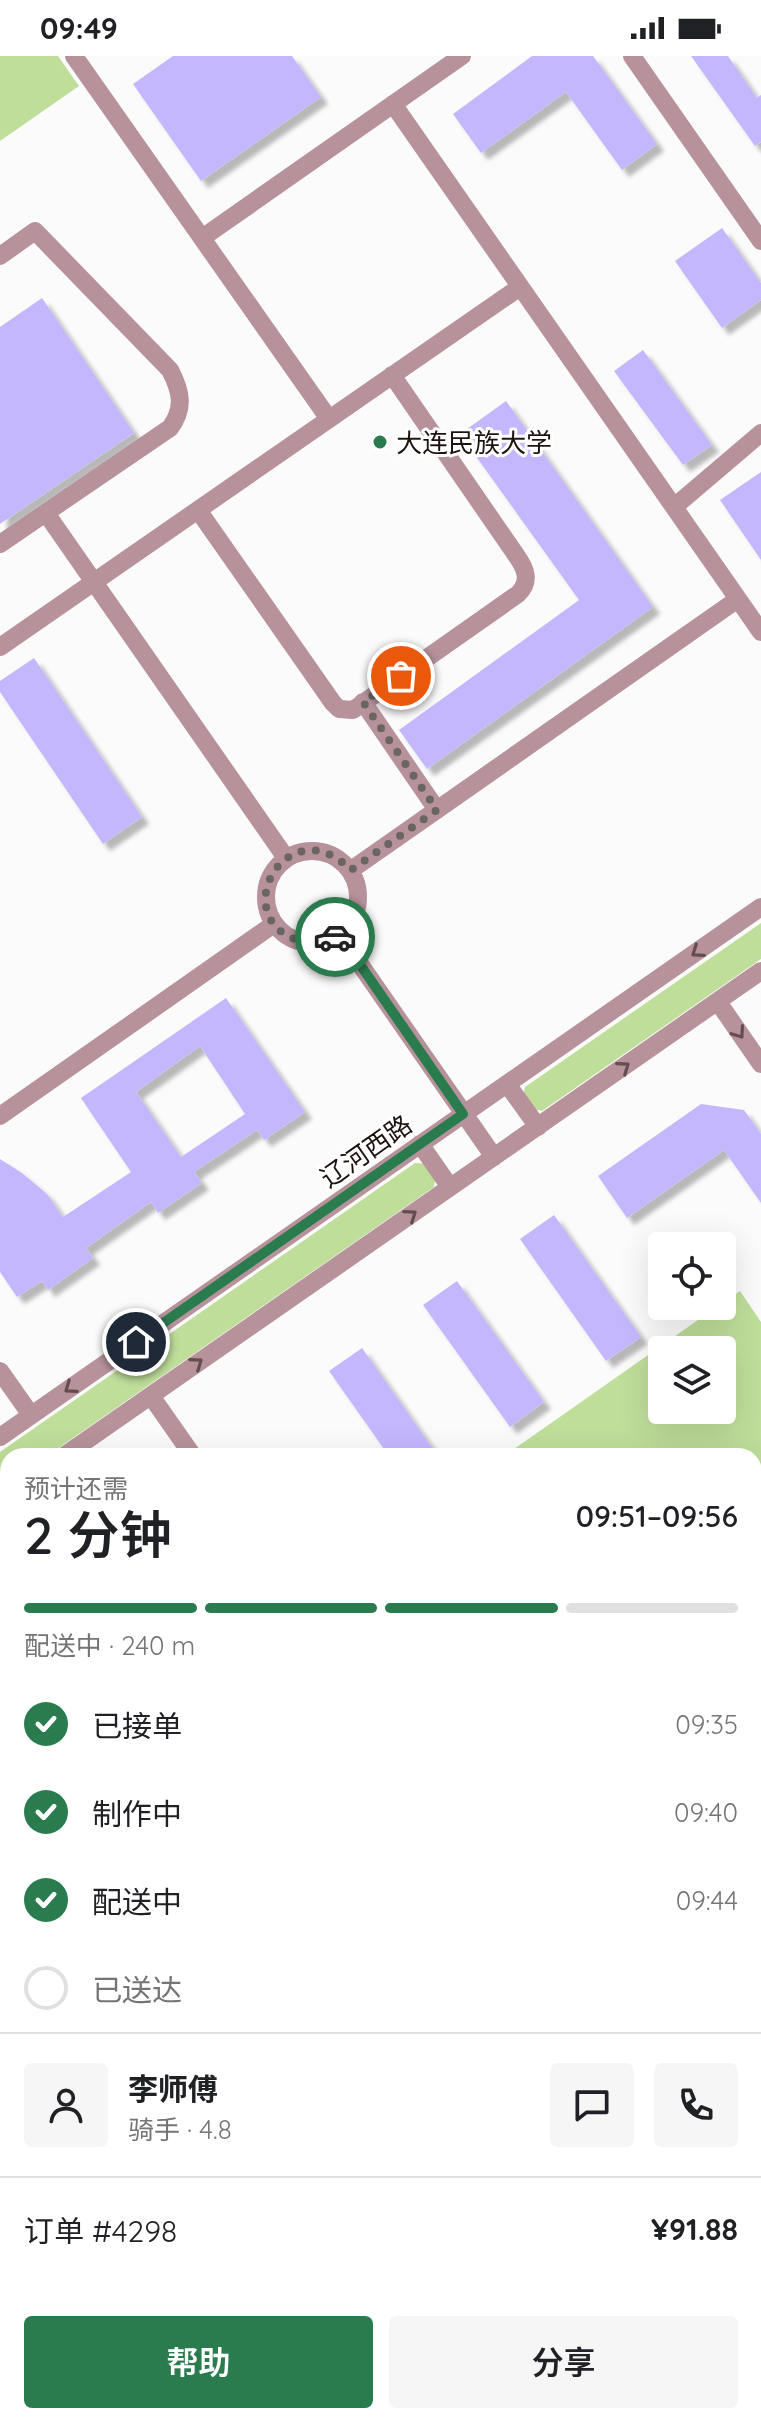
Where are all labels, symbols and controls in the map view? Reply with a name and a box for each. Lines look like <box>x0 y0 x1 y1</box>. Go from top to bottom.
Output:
text: 09:49 <box>40 9 118 47</box>
place label: 大连民族大学 <box>396 426 552 459</box>
marker: 大连民族大学 <box>371 433 389 451</box>
pin <box>367 642 435 710</box>
icon: bag <box>379 654 423 698</box>
courier <box>295 897 375 977</box>
icon: car <box>313 915 357 959</box>
one-way arrow <box>691 942 706 956</box>
one-way arrow <box>729 1024 744 1038</box>
one-way arrow <box>616 1062 630 1077</box>
street label: 辽河西路 <box>314 1108 418 1194</box>
one-way arrow <box>402 1210 416 1225</box>
map controls <box>648 1232 736 1424</box>
button: locate <box>648 1232 736 1320</box>
pin <box>102 1308 170 1376</box>
icon: home <box>114 1320 158 1364</box>
button: layers <box>648 1336 736 1424</box>
one-way arrow <box>189 1358 203 1373</box>
one-way arrow <box>65 1378 79 1393</box>
text: 预计还需 <box>24 1472 128 1505</box>
text: 09:51–09:56 <box>576 1497 738 1535</box>
text: 2 分钟 <box>24 1502 172 1567</box>
text: 配送中 · 240 m <box>24 1629 195 1662</box>
icon: check <box>24 1702 68 1746</box>
text: 已接单 <box>92 1707 182 1745</box>
text: 09:35 <box>675 1708 738 1741</box>
icon: check <box>24 1790 68 1834</box>
text: 制作中 <box>92 1795 182 1833</box>
text: 09:40 <box>674 1796 738 1829</box>
icon: check <box>24 1878 68 1922</box>
text: 配送中 <box>92 1883 182 1921</box>
text: 09:44 <box>676 1884 738 1917</box>
text: 已送达 <box>92 1971 182 2009</box>
button: person <box>24 2063 108 2147</box>
button: chat <box>550 2063 634 2147</box>
button: phone <box>654 2063 738 2147</box>
text: 李师傅 <box>128 2070 218 2108</box>
text: 骑手 · 4.8 <box>128 2113 232 2146</box>
text: ¥91.88 <box>651 2210 738 2248</box>
text: 订单 #4298 <box>24 2212 177 2250</box>
button: 帮助 <box>24 2316 373 2408</box>
button: 分享 <box>389 2316 738 2408</box>

